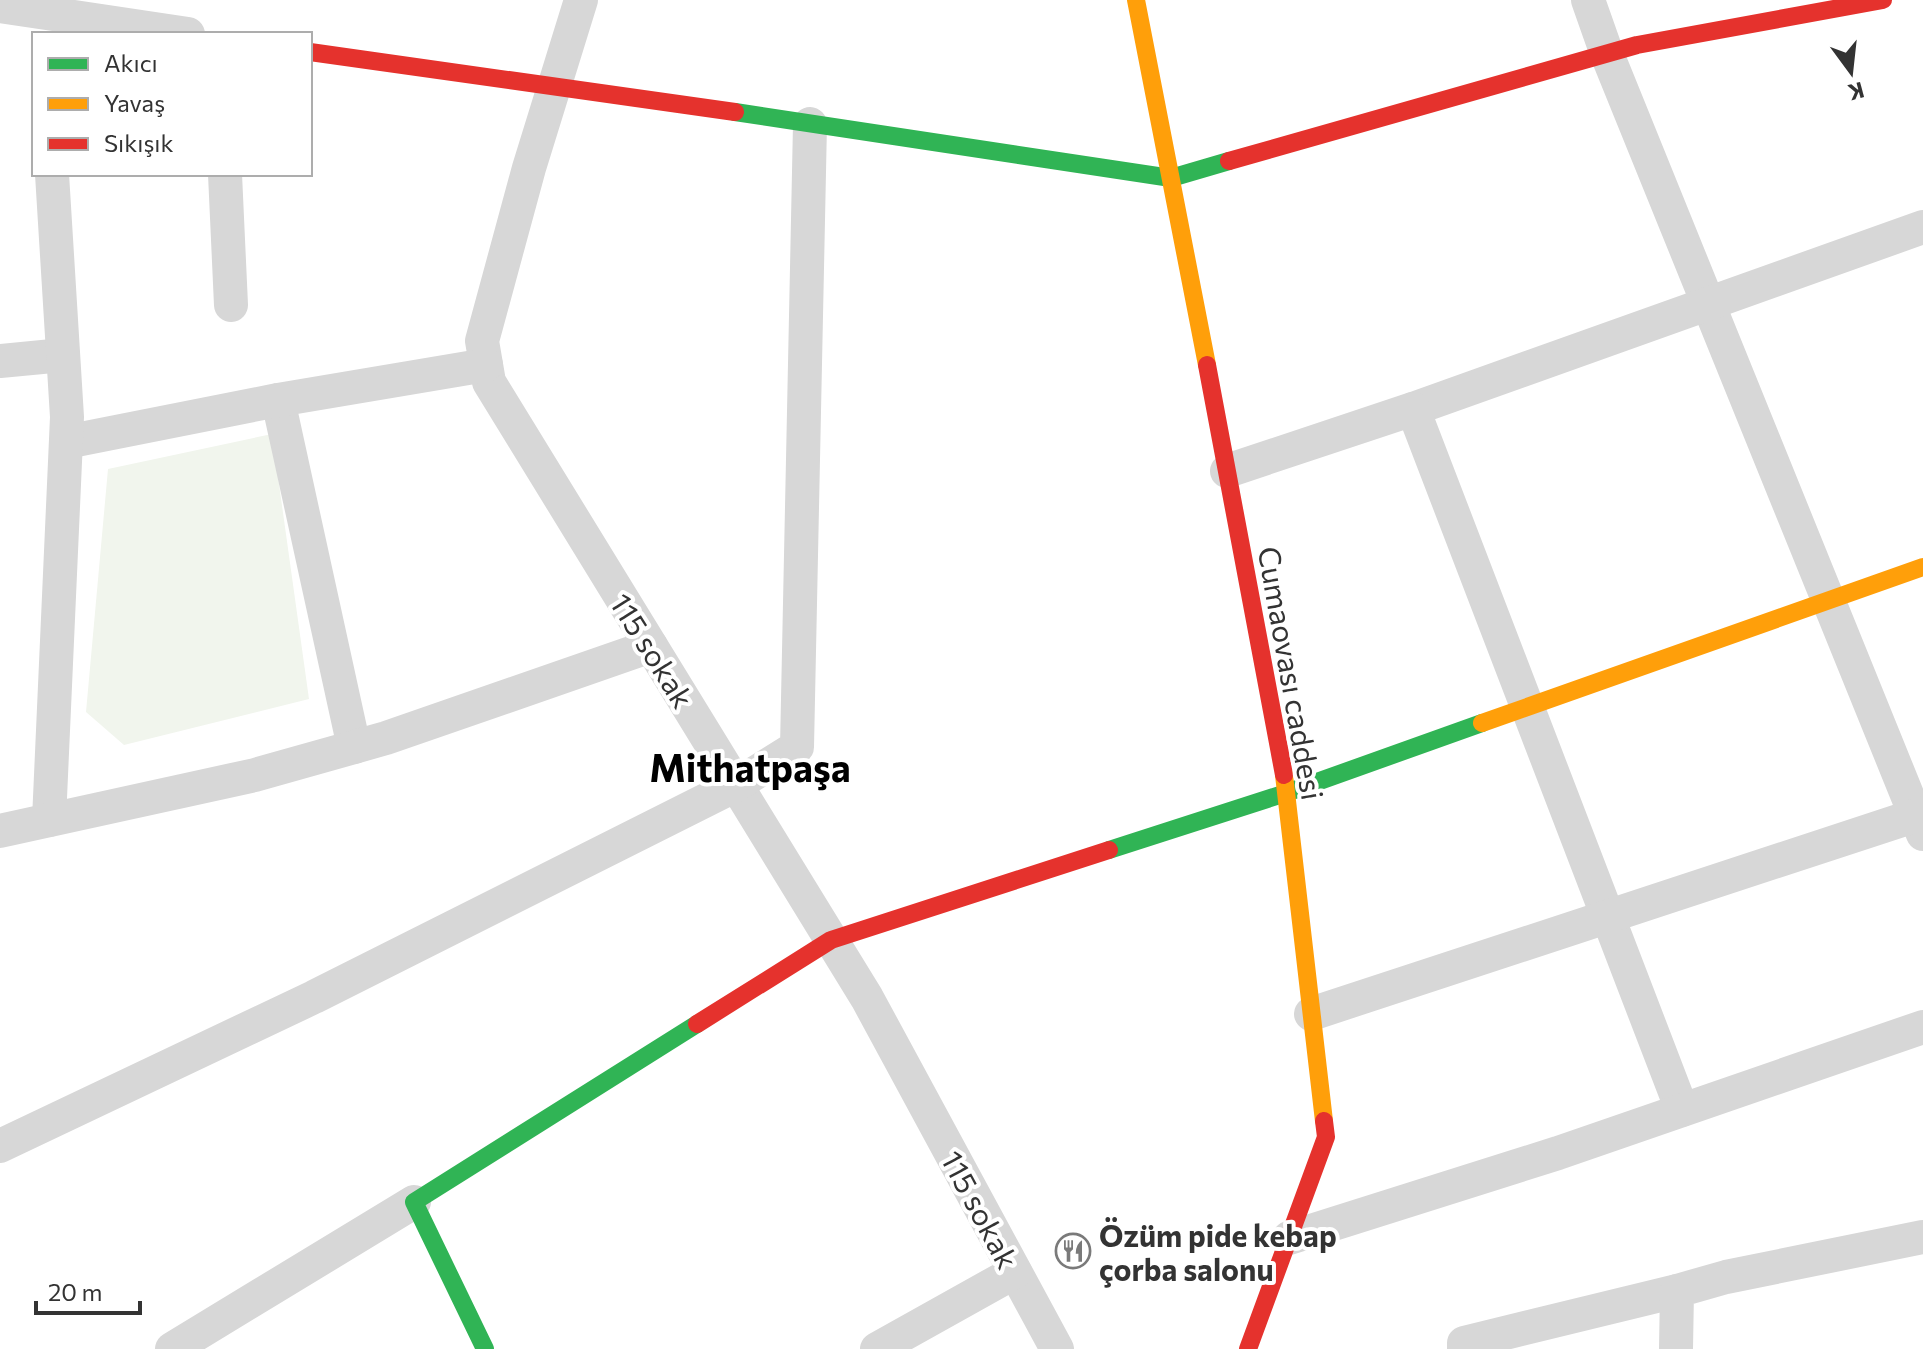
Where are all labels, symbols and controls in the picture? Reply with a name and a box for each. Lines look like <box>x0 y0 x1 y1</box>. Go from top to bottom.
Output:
legend <box>32 32 312 176</box>
north arrow <box>1811 32 1891 112</box>
text: Akıcı <box>104 48 158 77</box>
text: K <box>1845 77 1867 107</box>
text: Yavaş <box>104 88 165 117</box>
text: Sıkışık <box>104 128 174 157</box>
street label: Cumaovası caddesi <box>1251 543 1333 803</box>
street label: 115 sokak <box>603 586 703 714</box>
district label: Mithatpaşa <box>649 743 851 791</box>
street label: 115 sokak <box>935 1144 1027 1274</box>
place label: Özüm pide kebap çorba salonu <box>1099 1216 1337 1288</box>
restaurant icon: Özüm pide kebap çorba salonu <box>1054 1232 1092 1270</box>
scale bar <box>36 1265 140 1315</box>
text: 20 m <box>48 1277 102 1306</box>

